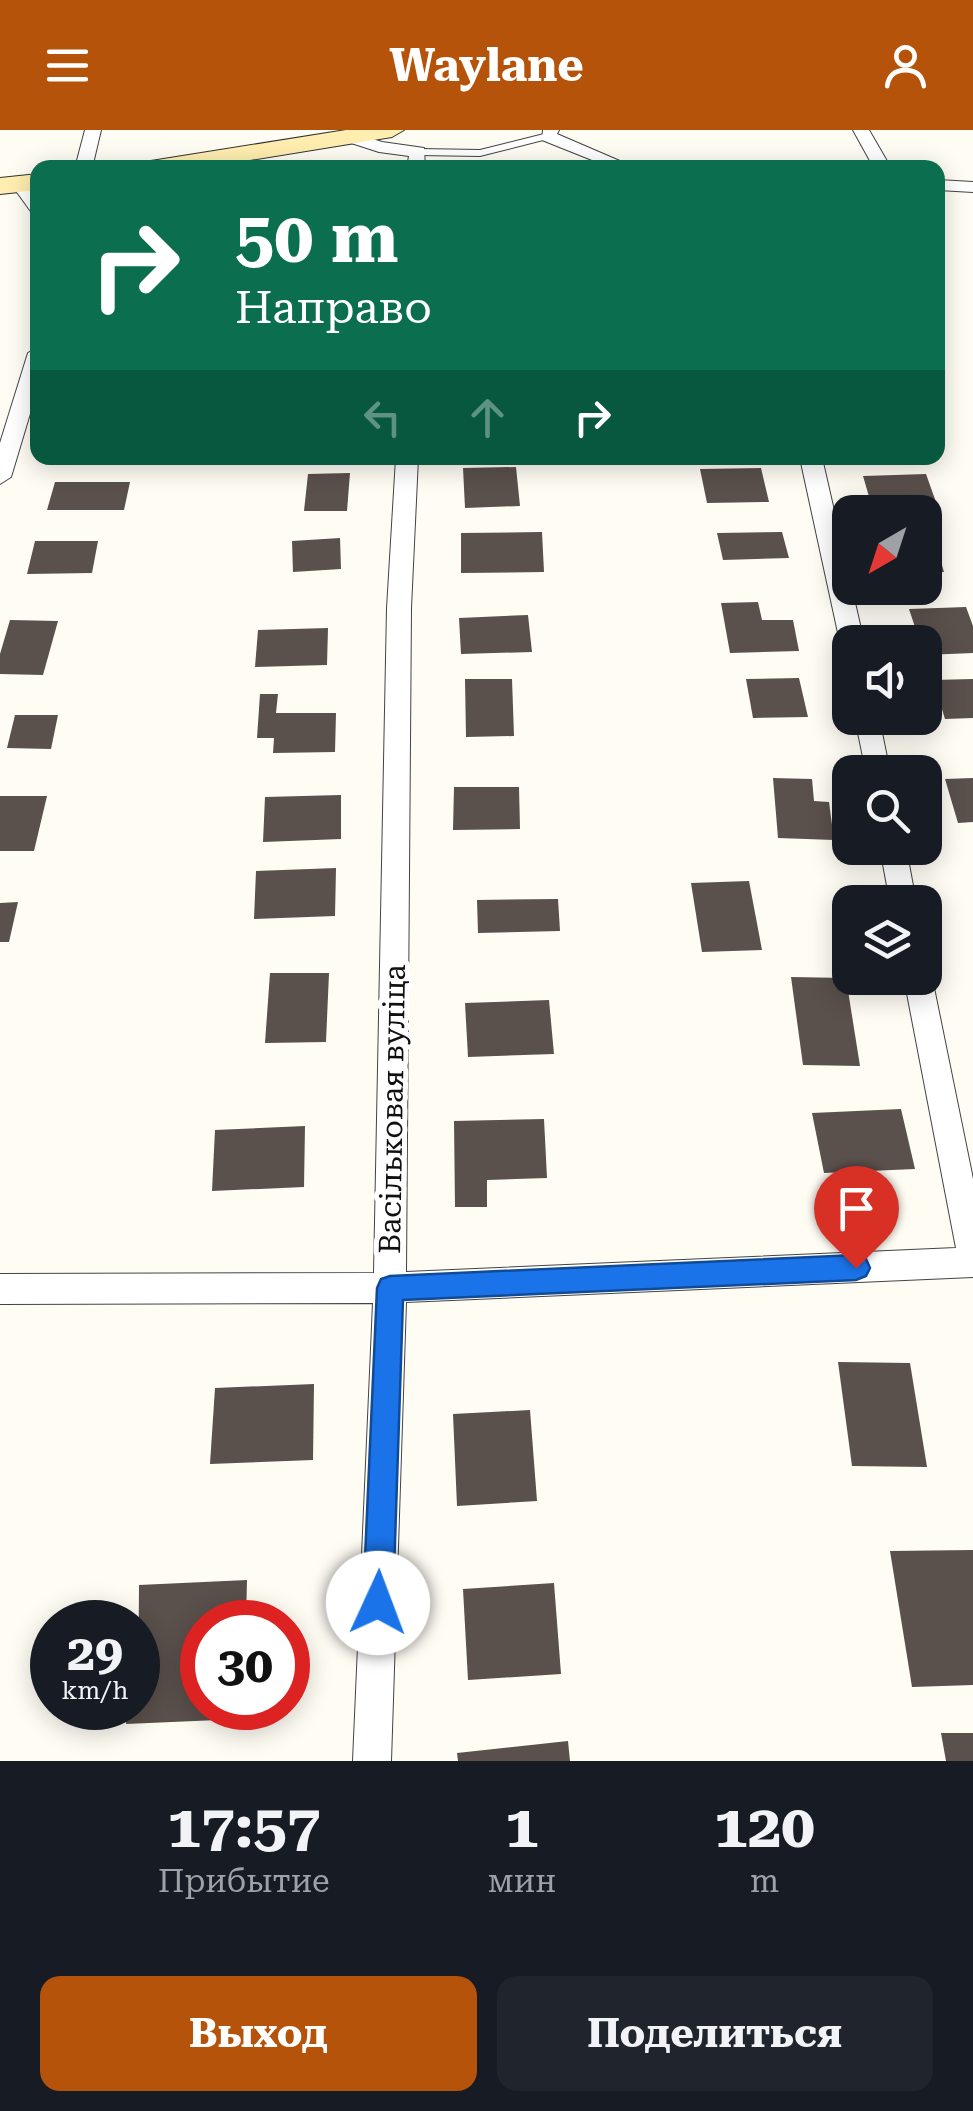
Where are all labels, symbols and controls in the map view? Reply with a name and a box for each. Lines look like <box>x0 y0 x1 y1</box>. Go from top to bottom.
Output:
icon: menu <box>40 38 95 93</box>
icon: person <box>878 38 933 93</box>
text: Waylane <box>389 39 584 92</box>
text: 50 m <box>235 197 399 279</box>
icon: right <box>70 200 200 330</box>
text: Направо <box>235 281 432 334</box>
icon: left <box>355 390 410 445</box>
icon: ahead <box>460 390 515 445</box>
icon: right <box>565 390 620 445</box>
north arrow <box>832 495 942 605</box>
map controls <box>832 495 942 995</box>
button: sound <box>832 625 942 735</box>
button: search <box>832 755 942 865</box>
button: layers <box>832 885 942 995</box>
street label: Васільковая вуліца <box>372 964 412 1254</box>
pin <box>814 1166 899 1269</box>
icon: arrive <box>829 1181 884 1236</box>
position arrow <box>326 1551 430 1655</box>
speed limit sign: 30 <box>180 1600 310 1730</box>
text: 29 <box>67 1624 123 1682</box>
text: km/h <box>62 1676 128 1705</box>
text: 17:57 <box>167 1791 320 1862</box>
text: 1 <box>505 1791 539 1862</box>
text: 120 <box>714 1791 815 1862</box>
text: Прибытие <box>158 1862 330 1900</box>
text: мин <box>488 1862 556 1900</box>
text: m <box>750 1862 779 1900</box>
button: Выход <box>40 1976 477 2091</box>
button: Поделиться <box>497 1976 933 2091</box>

